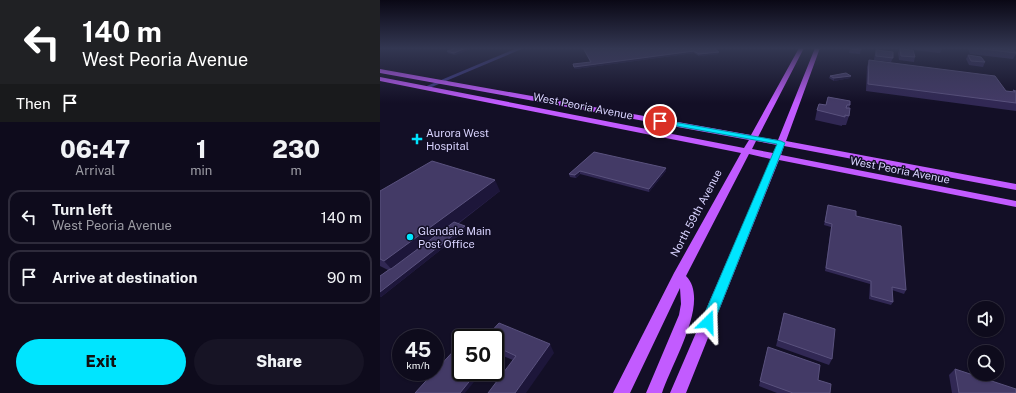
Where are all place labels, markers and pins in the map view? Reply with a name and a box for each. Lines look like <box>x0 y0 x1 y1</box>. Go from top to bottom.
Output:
pin <box>643 104 677 138</box>
place label: Aurora West Hospital <box>426 127 489 152</box>
marker: Aurora West Hospital <box>411 133 423 145</box>
place label: Glendale Main Post Office <box>418 225 491 250</box>
marker: Glendale Main Post Office <box>405 232 415 242</box>

